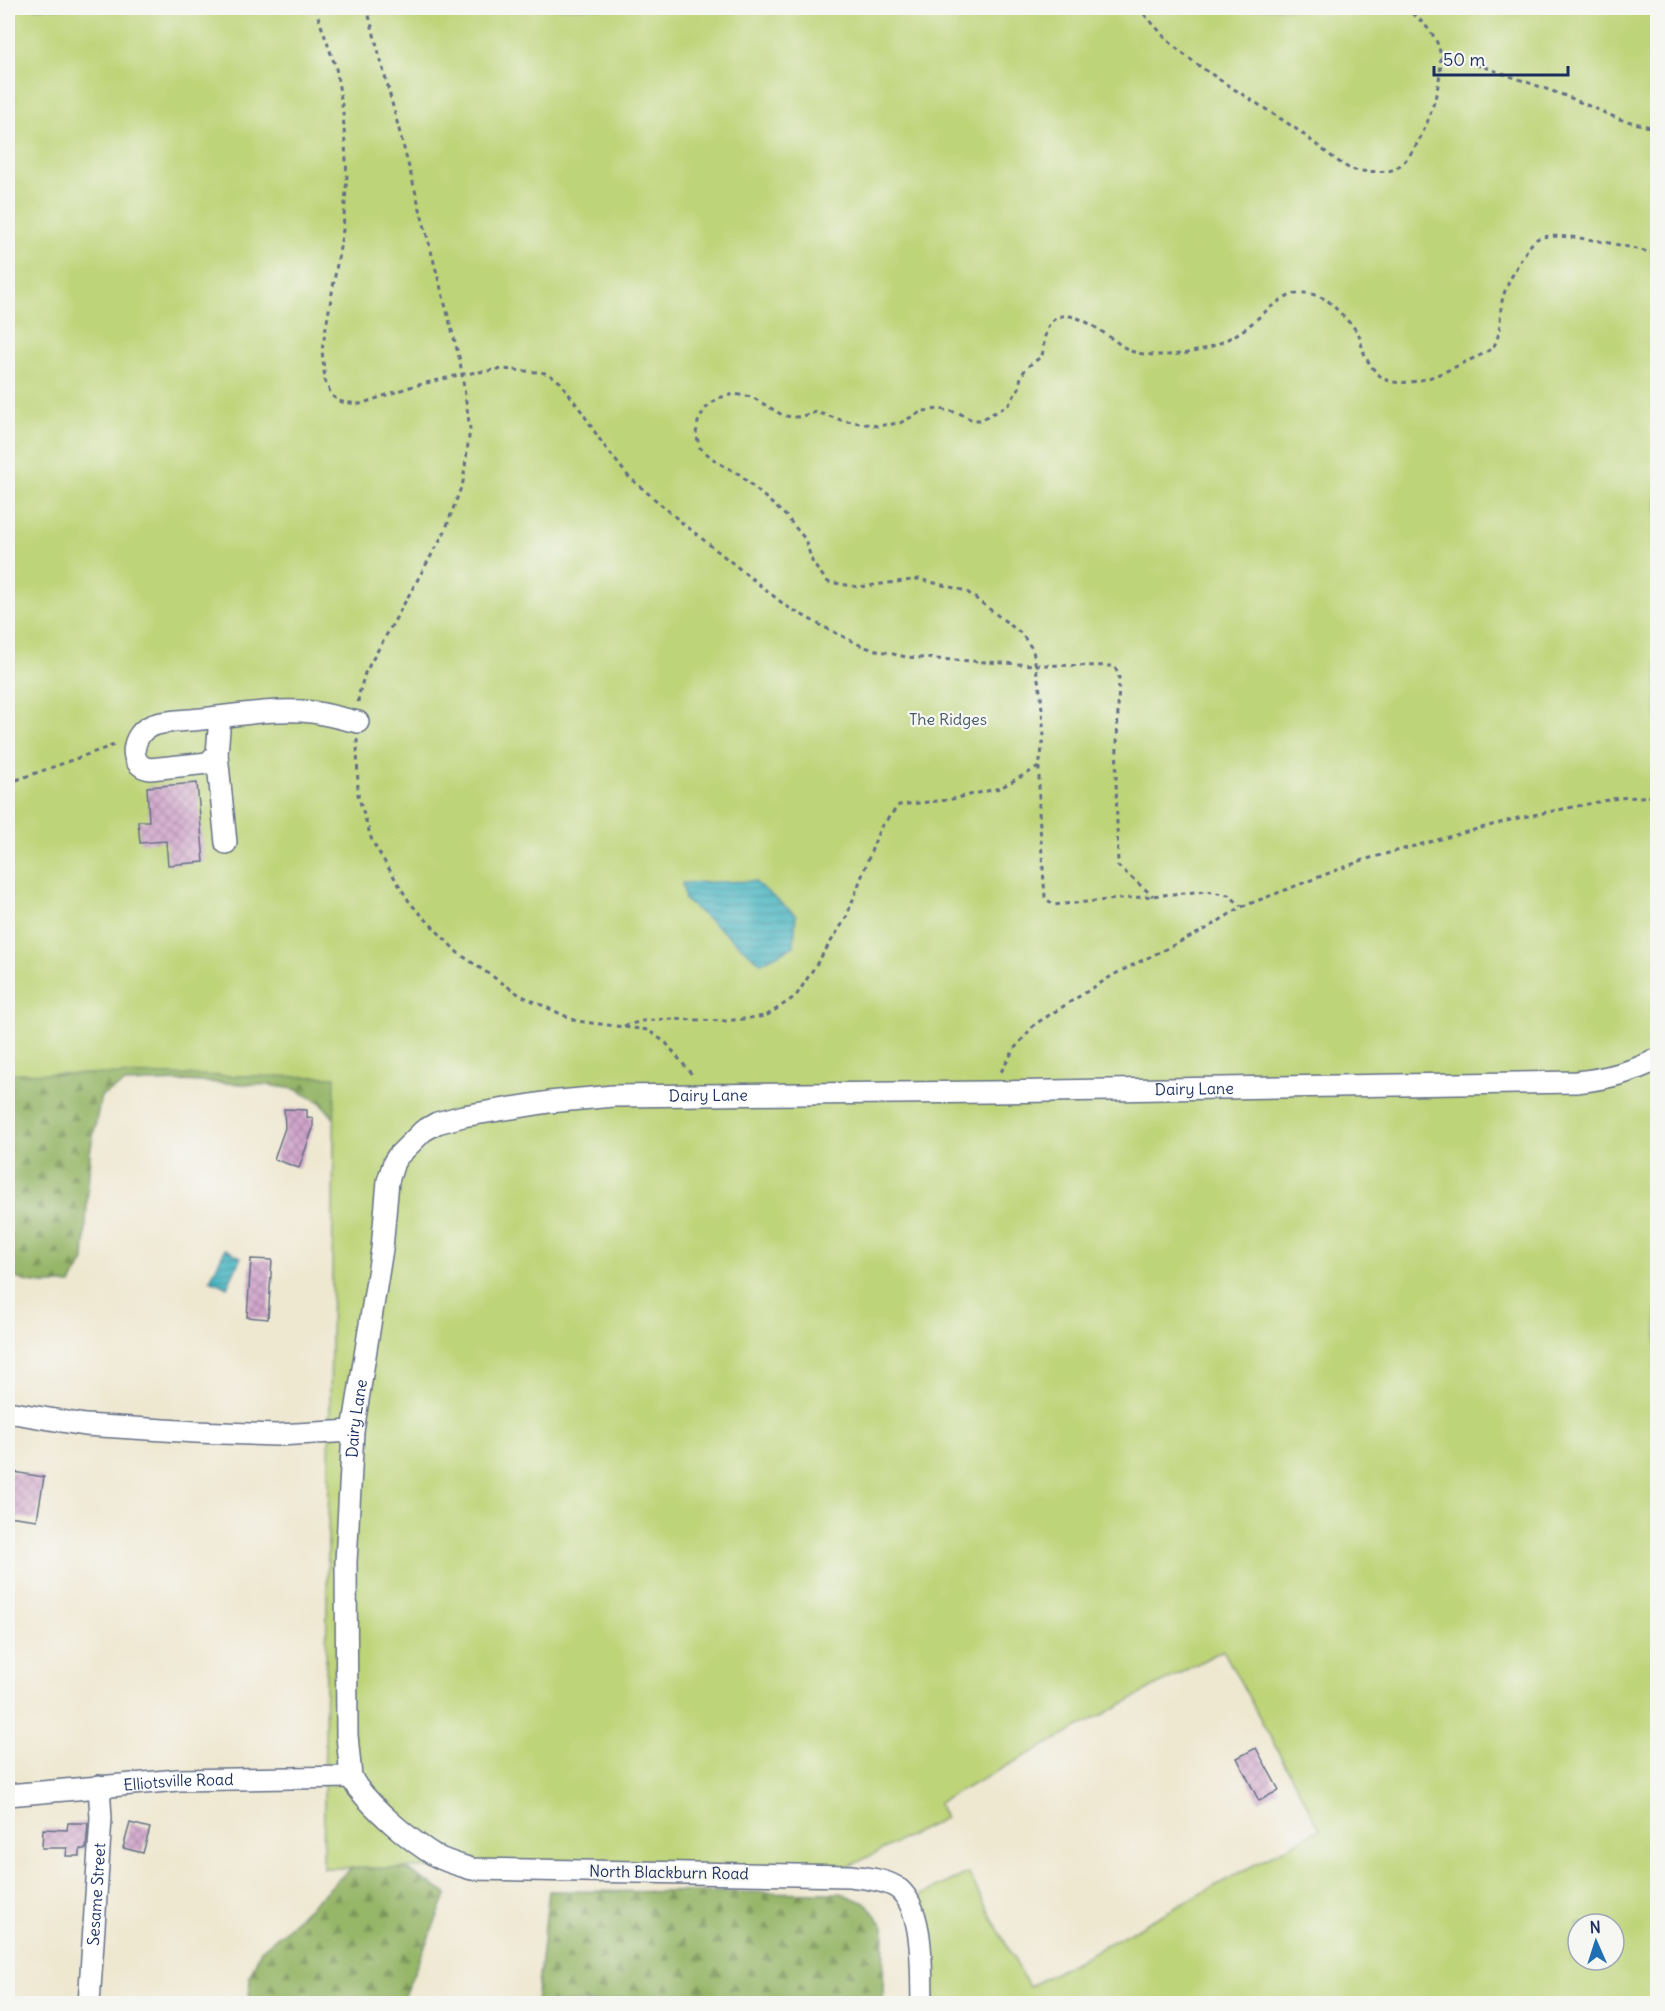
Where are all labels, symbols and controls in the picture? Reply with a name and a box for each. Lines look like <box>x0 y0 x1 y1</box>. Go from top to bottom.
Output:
scale bar <box>1434 39 1568 77</box>
text: 50 m <box>1443 48 1485 71</box>
park label: The Ridges <box>909 709 987 729</box>
street label: Dairy Lane <box>1155 1078 1234 1099</box>
street label: Dairy Lane <box>669 1085 748 1105</box>
street label: Dairy Lane <box>342 1378 371 1458</box>
street label: Elliotsville Road <box>123 1769 234 1795</box>
street label: Sesame Street <box>83 1842 109 1946</box>
street label: North Blackburn Road <box>589 1861 749 1883</box>
north arrow <box>1566 1912 1626 1972</box>
text: N <box>1589 1917 1601 1937</box>

